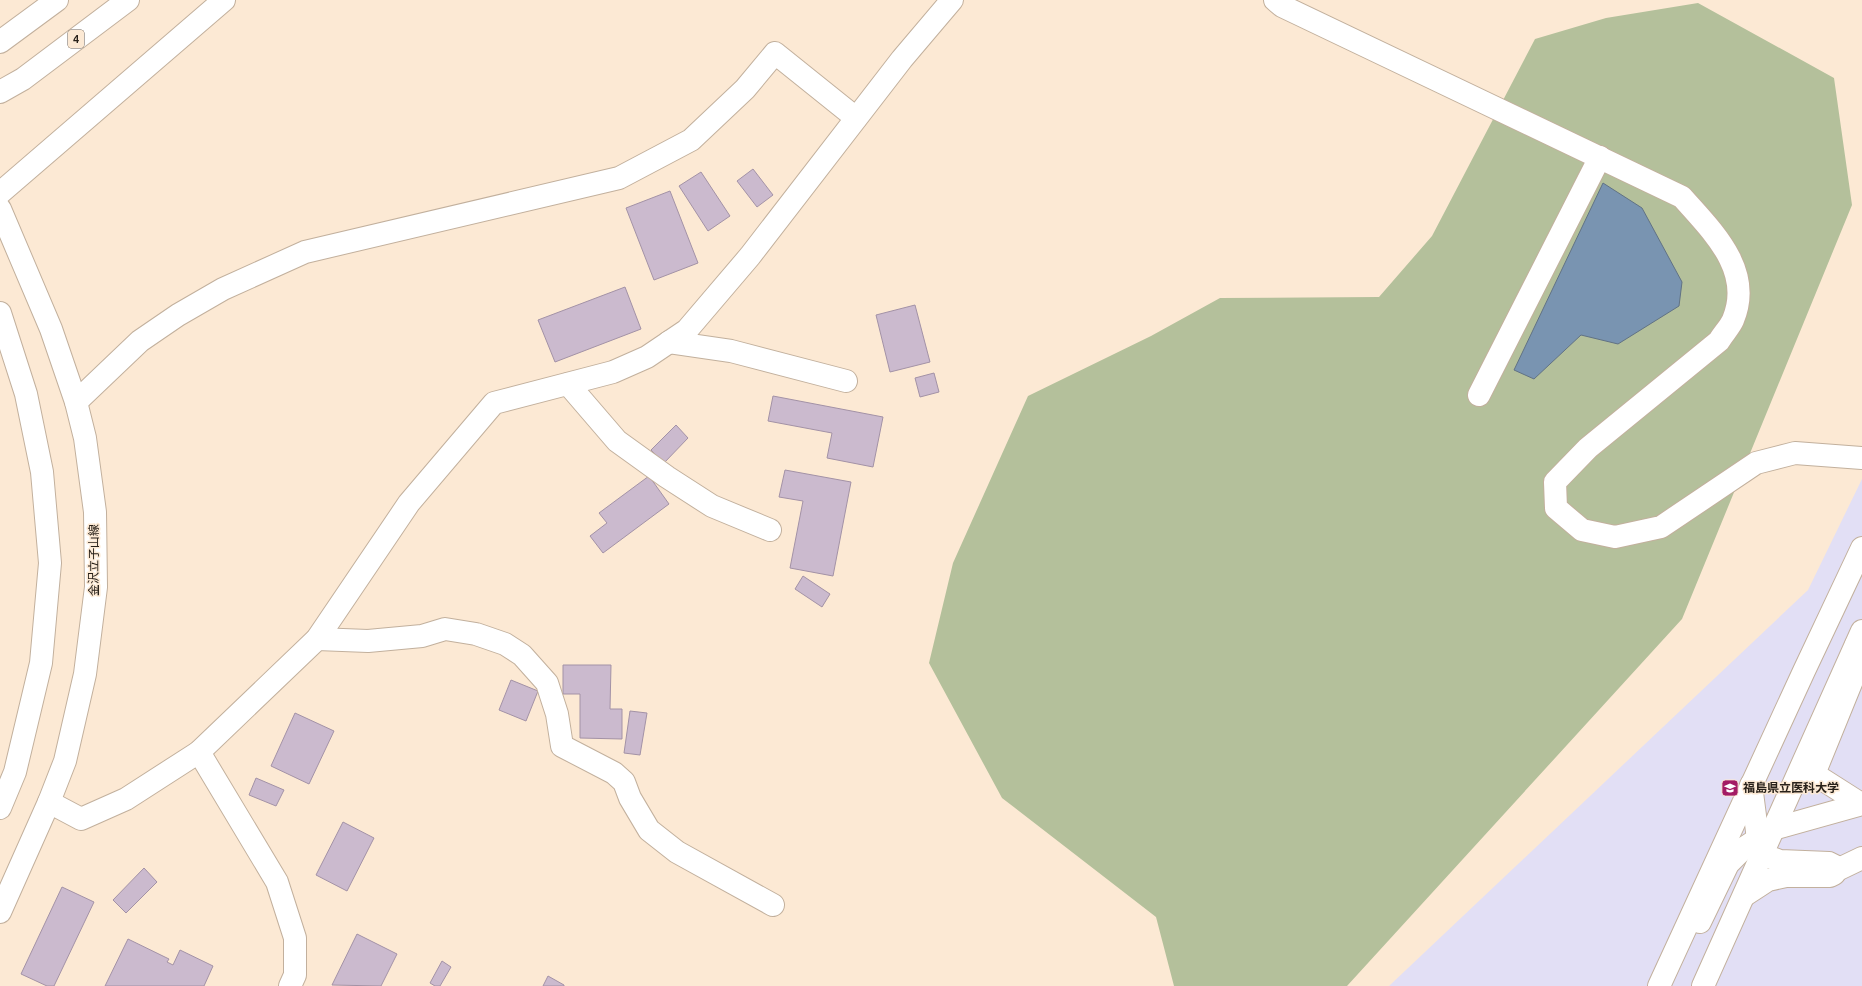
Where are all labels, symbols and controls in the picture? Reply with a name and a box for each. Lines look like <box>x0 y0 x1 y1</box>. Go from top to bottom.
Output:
road number: 4 <box>68 30 84 48</box>
street label: 金沢立子山線 <box>87 524 100 596</box>
school or university icon: 福島県立医科大学 <box>1720 778 1740 798</box>
place label: 福島県立医科大学 <box>1743 781 1839 794</box>

